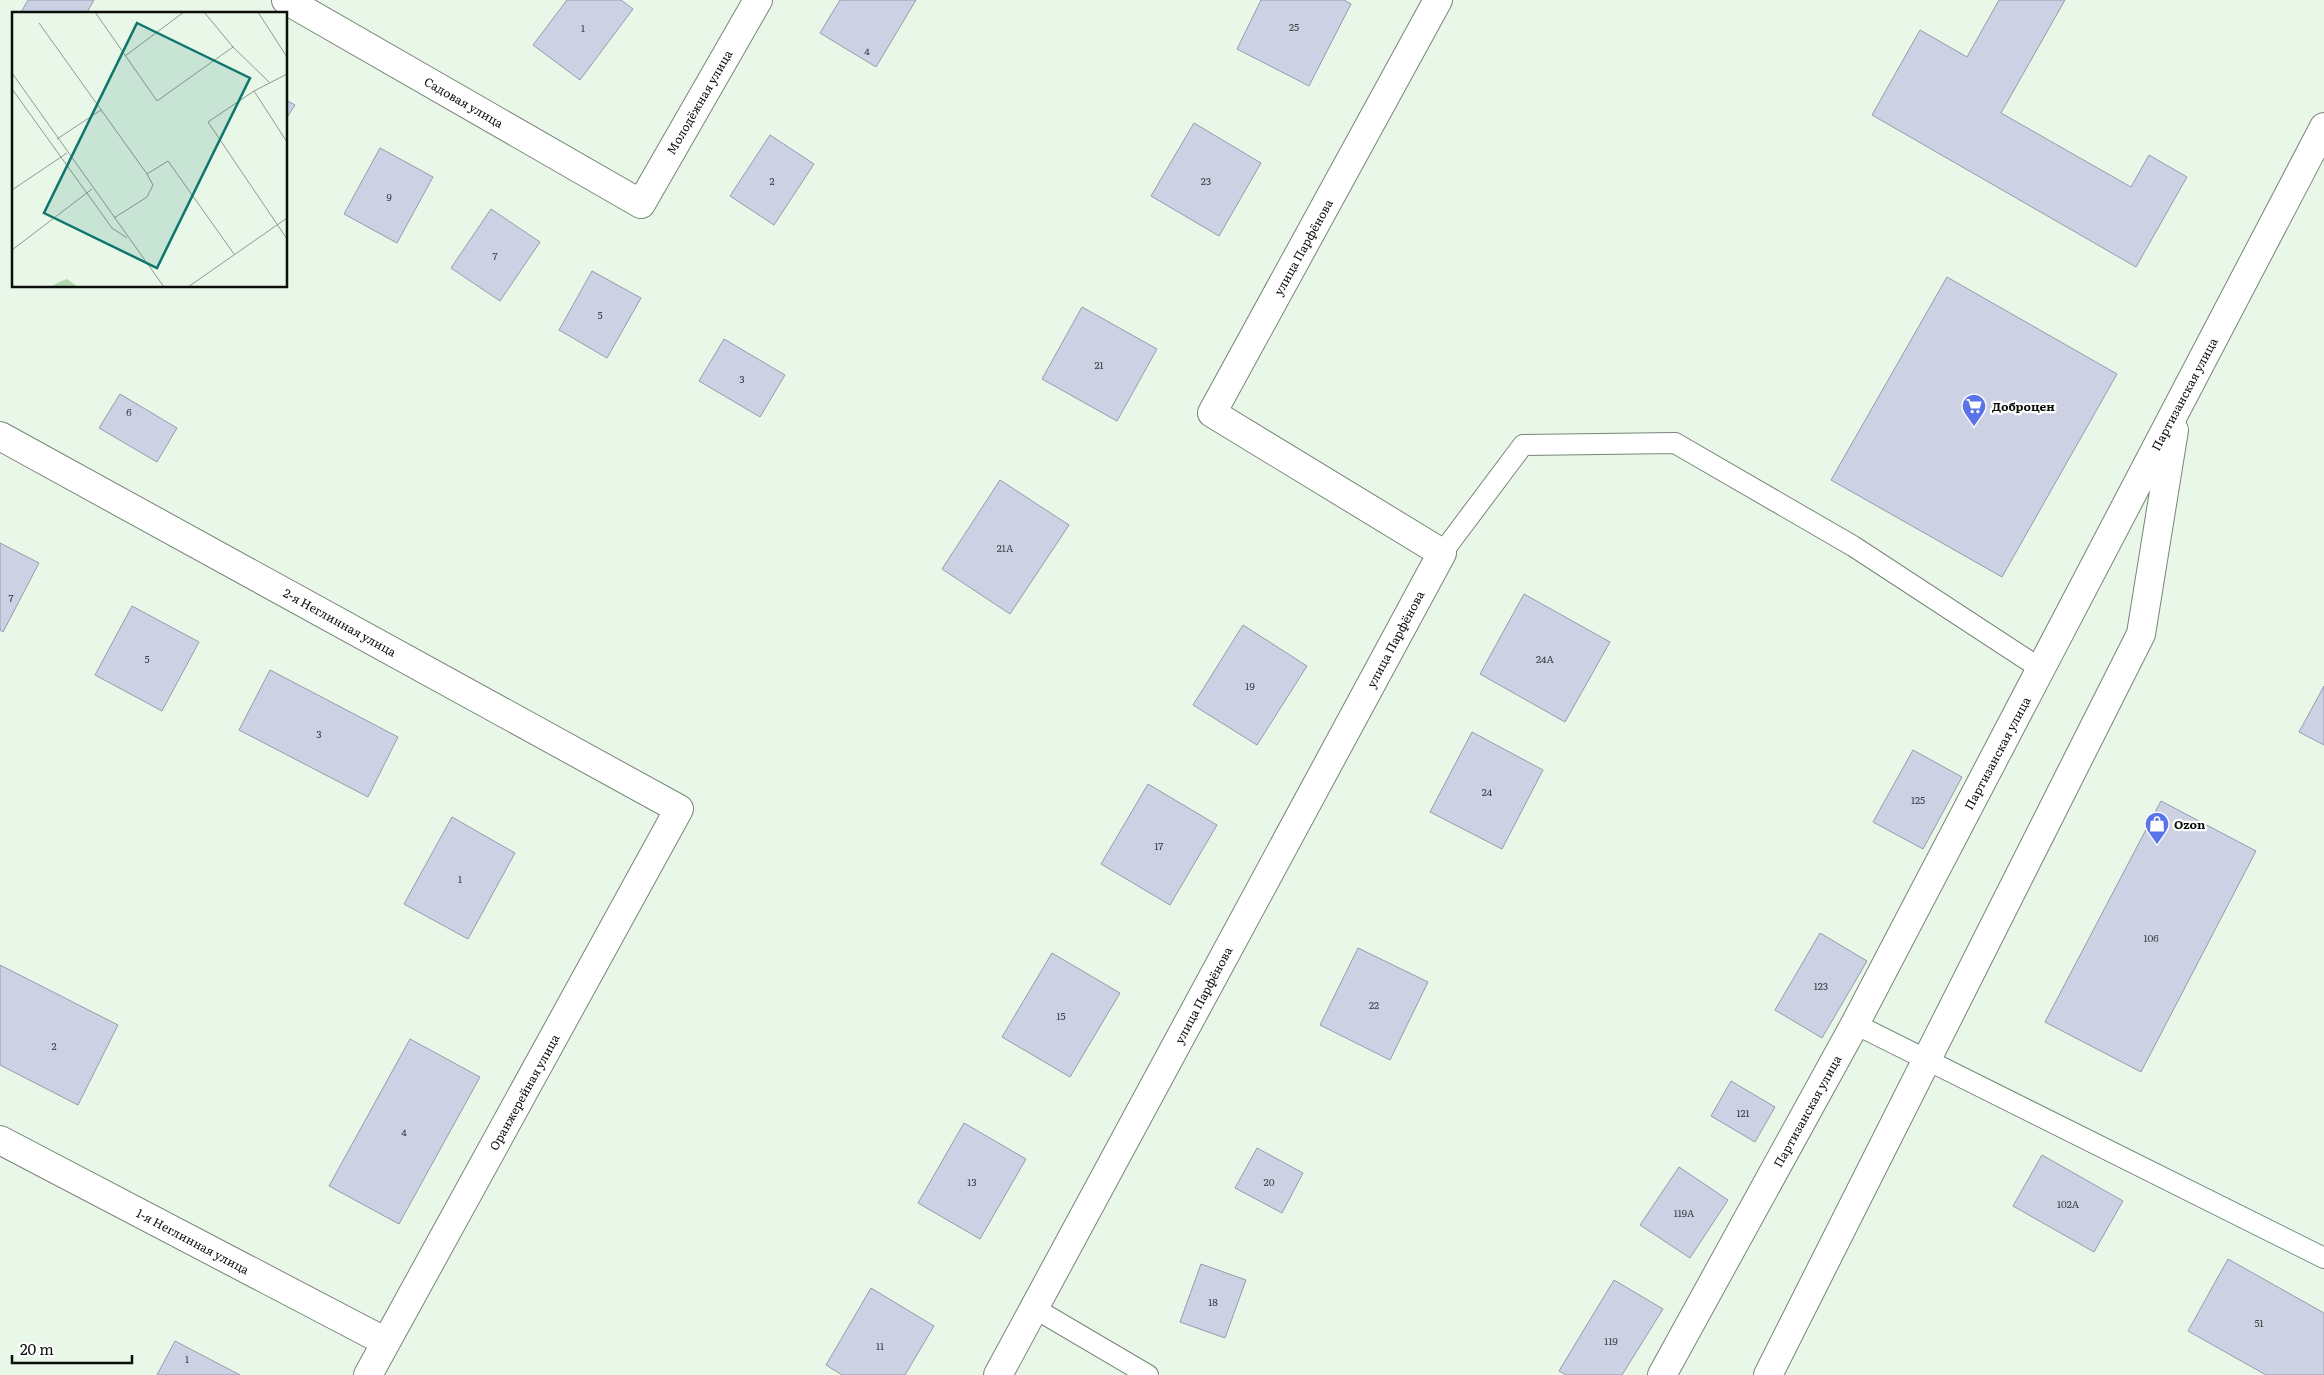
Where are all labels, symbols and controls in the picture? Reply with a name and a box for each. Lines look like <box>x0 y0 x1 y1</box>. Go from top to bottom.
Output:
inset map <box>12 12 288 288</box>
house number: 25 <box>1289 19 1299 34</box>
house number: 1 <box>581 20 585 35</box>
house number: 4 <box>864 43 870 58</box>
street label: Молодёжная улица <box>662 46 737 158</box>
street label: Садовая улица <box>421 72 507 132</box>
house number: 2 <box>769 173 775 188</box>
house number: 23 <box>1201 173 1211 188</box>
house number: 9 <box>386 189 392 204</box>
street label: улица Парфёнова <box>1269 195 1337 298</box>
house number: 7 <box>492 248 498 263</box>
house number: 5 <box>597 307 603 322</box>
street label: Партизанская улица <box>2147 334 2222 454</box>
house number: 21 <box>1094 357 1104 372</box>
house number: 3 <box>739 371 745 386</box>
supermarket icon: Доброцен <box>1961 393 1987 427</box>
place label: Доброцен <box>1992 397 2055 415</box>
house number: 6 <box>126 404 132 419</box>
house number: 21А <box>997 540 1014 555</box>
street label: 2-я Неглинная улица <box>280 583 400 661</box>
street label: улица Парфёнова <box>1362 587 1428 691</box>
house number: 7 <box>8 590 14 605</box>
house number: 5 <box>144 651 150 666</box>
house number: 24А <box>1536 651 1555 666</box>
house number: 19 <box>1245 678 1255 693</box>
street label: Партизанская улица <box>1960 693 2035 813</box>
house number: 3 <box>316 726 322 741</box>
house number: 24 <box>1482 784 1493 799</box>
house number: 125 <box>1911 792 1925 807</box>
shop icon: Ozon <box>2144 811 2170 845</box>
place label: Ozon <box>2174 815 2206 833</box>
house number: 17 <box>1155 838 1163 853</box>
house number: 1 <box>458 871 462 886</box>
house number: 106 <box>2143 930 2159 945</box>
street label: улица Парфёнова <box>1170 943 1236 1047</box>
house number: 123 <box>1814 978 1828 993</box>
house number: 22 <box>1369 997 1379 1012</box>
house number: 15 <box>1056 1008 1066 1023</box>
street label: Оранжерейная улица <box>485 1030 564 1153</box>
house number: 2 <box>51 1038 57 1053</box>
street label: Партизанская улица <box>1769 1051 1846 1170</box>
house number: 121 <box>1736 1105 1750 1120</box>
house number: 4 <box>401 1124 407 1139</box>
house number: 13 <box>967 1174 977 1189</box>
house number: 20 <box>1264 1174 1275 1189</box>
house number: 102А <box>2057 1196 2080 1211</box>
street label: 1-я Неглинная улица <box>133 1204 253 1279</box>
house number: 119А <box>1674 1205 1695 1220</box>
house number: 18 <box>1208 1294 1218 1309</box>
house number: 51 <box>2254 1315 2264 1330</box>
scale bar <box>12 1332 132 1364</box>
house number: 119 <box>1604 1333 1618 1348</box>
text: 20 m <box>20 1337 54 1360</box>
house number: 11 <box>876 1338 884 1353</box>
house number: 1 <box>185 1351 189 1366</box>

